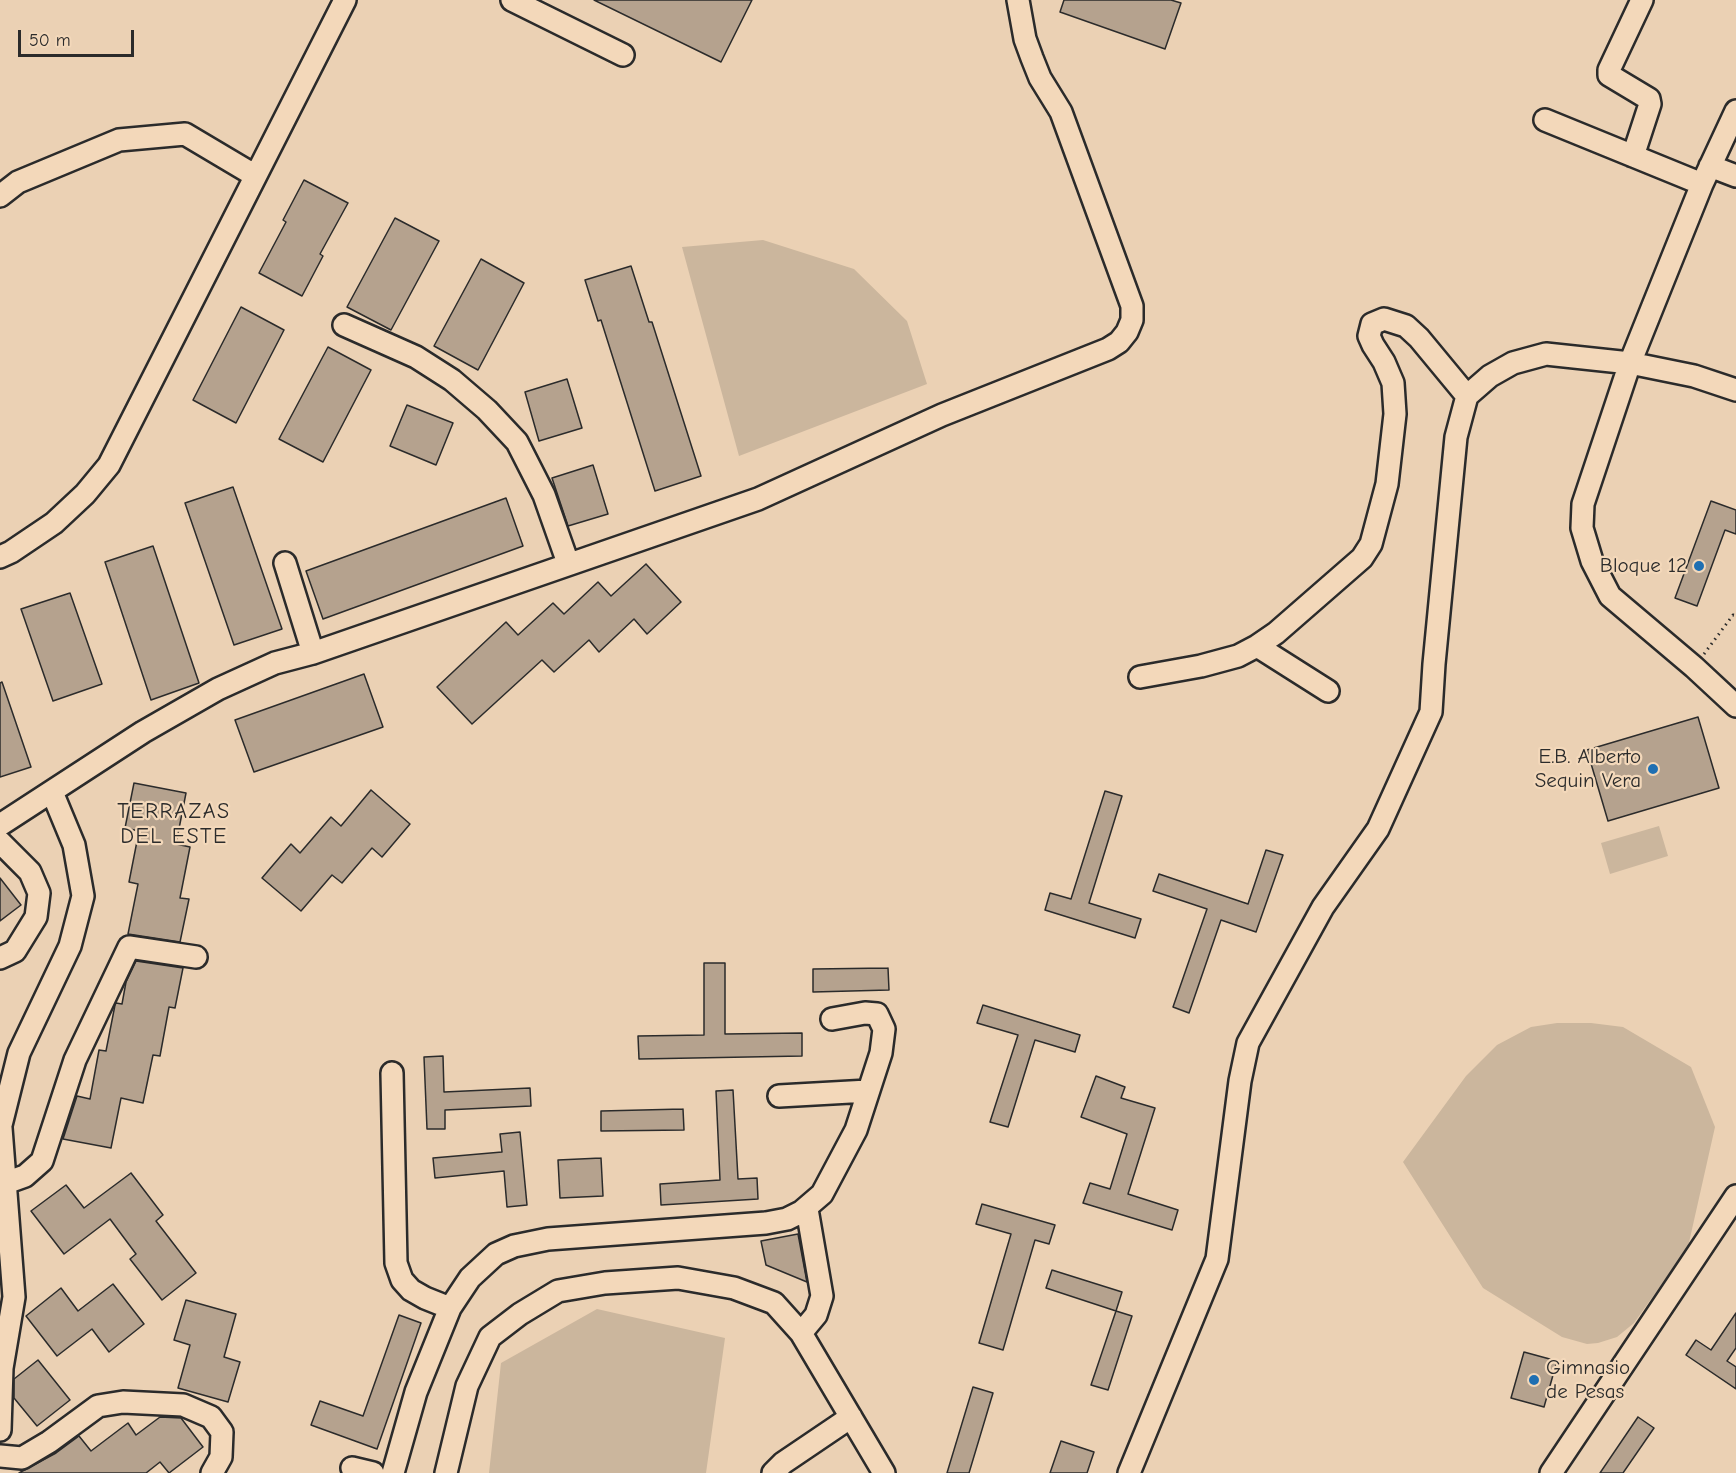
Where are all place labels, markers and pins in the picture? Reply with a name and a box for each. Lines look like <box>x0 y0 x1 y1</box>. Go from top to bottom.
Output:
place label: Bloque 12 <box>1600 553 1687 579</box>
marker: Bloque 12 <box>1692 559 1706 573</box>
place label: E.B. Alberto Sequin Vera <box>1535 744 1641 794</box>
marker: E.B. Alberto Sequin Vera <box>1646 762 1660 776</box>
place label: Gimnasio de Pesas <box>1546 1355 1630 1405</box>
marker: Gimnasio de Pesas <box>1527 1373 1541 1387</box>

